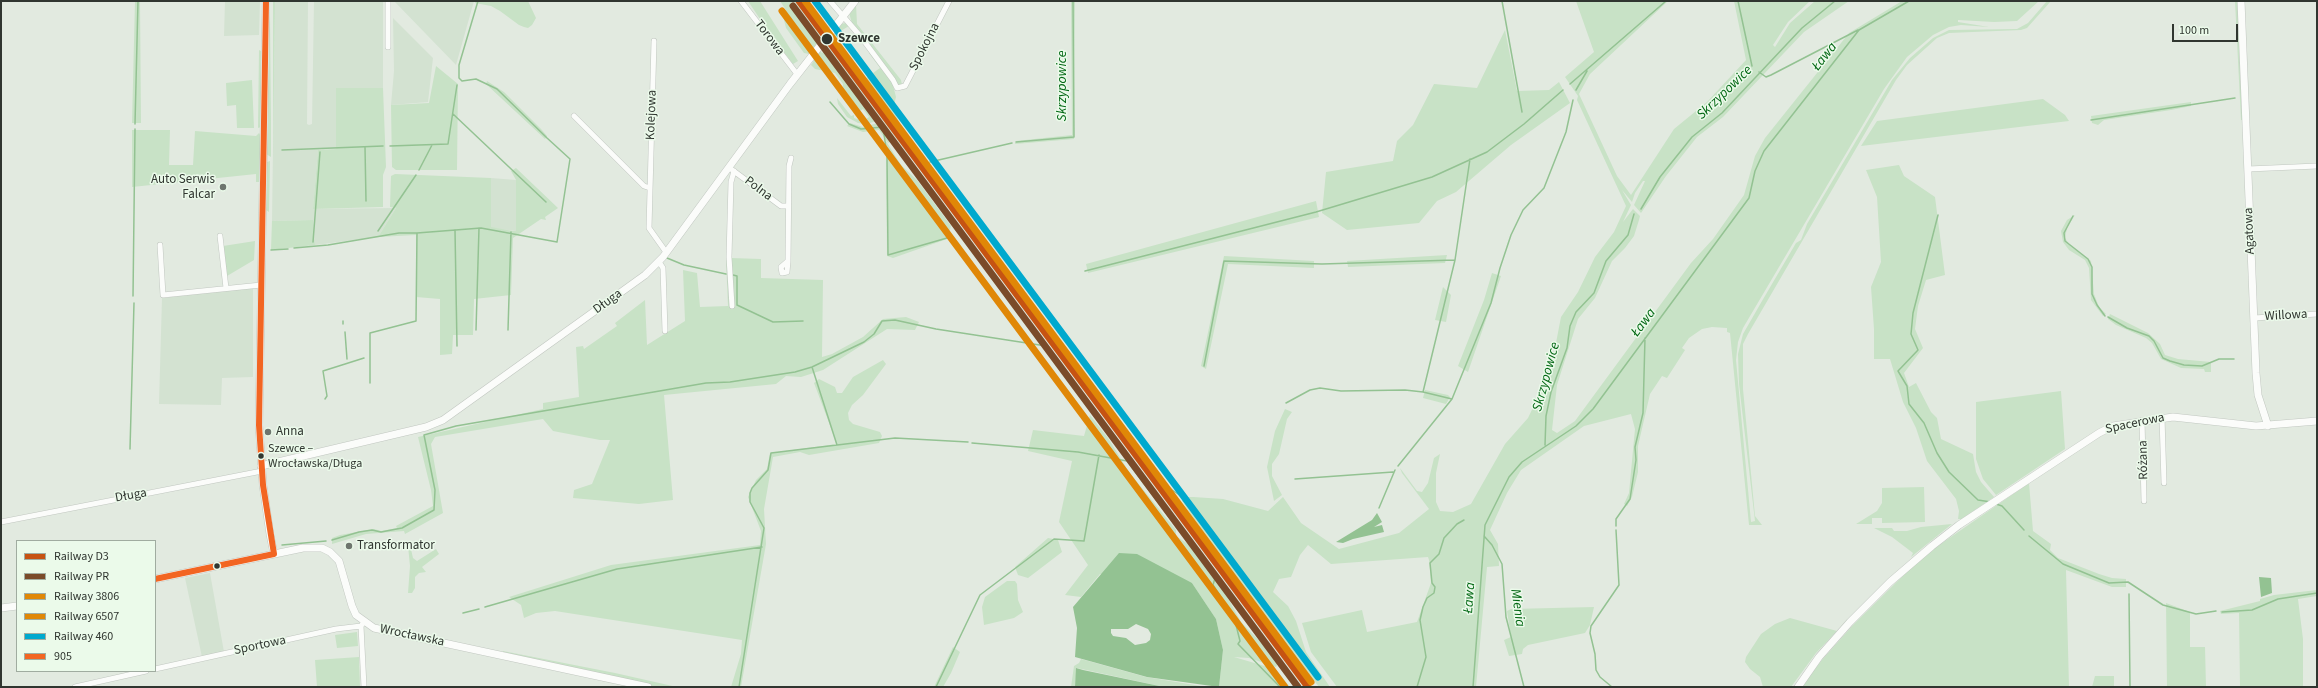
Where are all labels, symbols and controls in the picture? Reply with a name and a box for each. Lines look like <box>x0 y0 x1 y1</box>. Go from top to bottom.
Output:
scale bar <box>2174 16 2240 42</box>
street label: Torowa <box>751 17 787 59</box>
street label: Spokojna <box>906 21 944 73</box>
text: 100 m <box>2179 22 2209 39</box>
place label: Szewce <box>838 31 880 47</box>
marker: Szewce <box>820 32 834 46</box>
water label: Ława <box>1809 39 1841 75</box>
water label: Skrzypowice <box>1055 51 1071 121</box>
water label: Skrzypowice <box>1694 62 1756 124</box>
street label: Kolejowa <box>643 90 661 140</box>
place label: Auto Serwis Falcar <box>151 172 215 203</box>
street label: Polna <box>741 173 775 205</box>
marker: Auto Serwis Falcar <box>218 182 228 192</box>
street label: Agatowa <box>2241 207 2259 255</box>
street label: Długa <box>591 286 625 318</box>
water label: Ława <box>1628 305 1660 341</box>
street label: Willowa <box>2264 307 2308 325</box>
water label: Skrzypowice <box>1530 341 1564 413</box>
street label: Spacerowa <box>2104 410 2166 438</box>
place label: Anna <box>276 424 304 440</box>
marker: Anna <box>263 427 273 437</box>
street label: Różana <box>2136 440 2152 480</box>
place label: Szewce – Wrocławska/Długa <box>268 442 362 470</box>
marker: Szewce – Wrocławska/Długa <box>256 451 266 461</box>
street label: Długa <box>114 486 148 506</box>
place label: Transformator <box>357 538 435 554</box>
legend <box>16 540 156 672</box>
marker: Transformator <box>344 541 354 551</box>
text: Railway D3 <box>54 548 109 565</box>
unlabelled marker <box>212 561 222 571</box>
text: Railway PR <box>54 568 109 585</box>
water label: Ława <box>1461 582 1479 614</box>
text: Railway 3806 <box>54 588 119 605</box>
water label: Mienia <box>1506 588 1528 628</box>
text: Railway 6507 <box>54 608 119 625</box>
street label: Wrocławska <box>378 622 446 650</box>
text: Railway 460 <box>54 628 113 645</box>
street label: Sportowa <box>233 633 287 659</box>
text: 905 <box>54 648 72 665</box>

